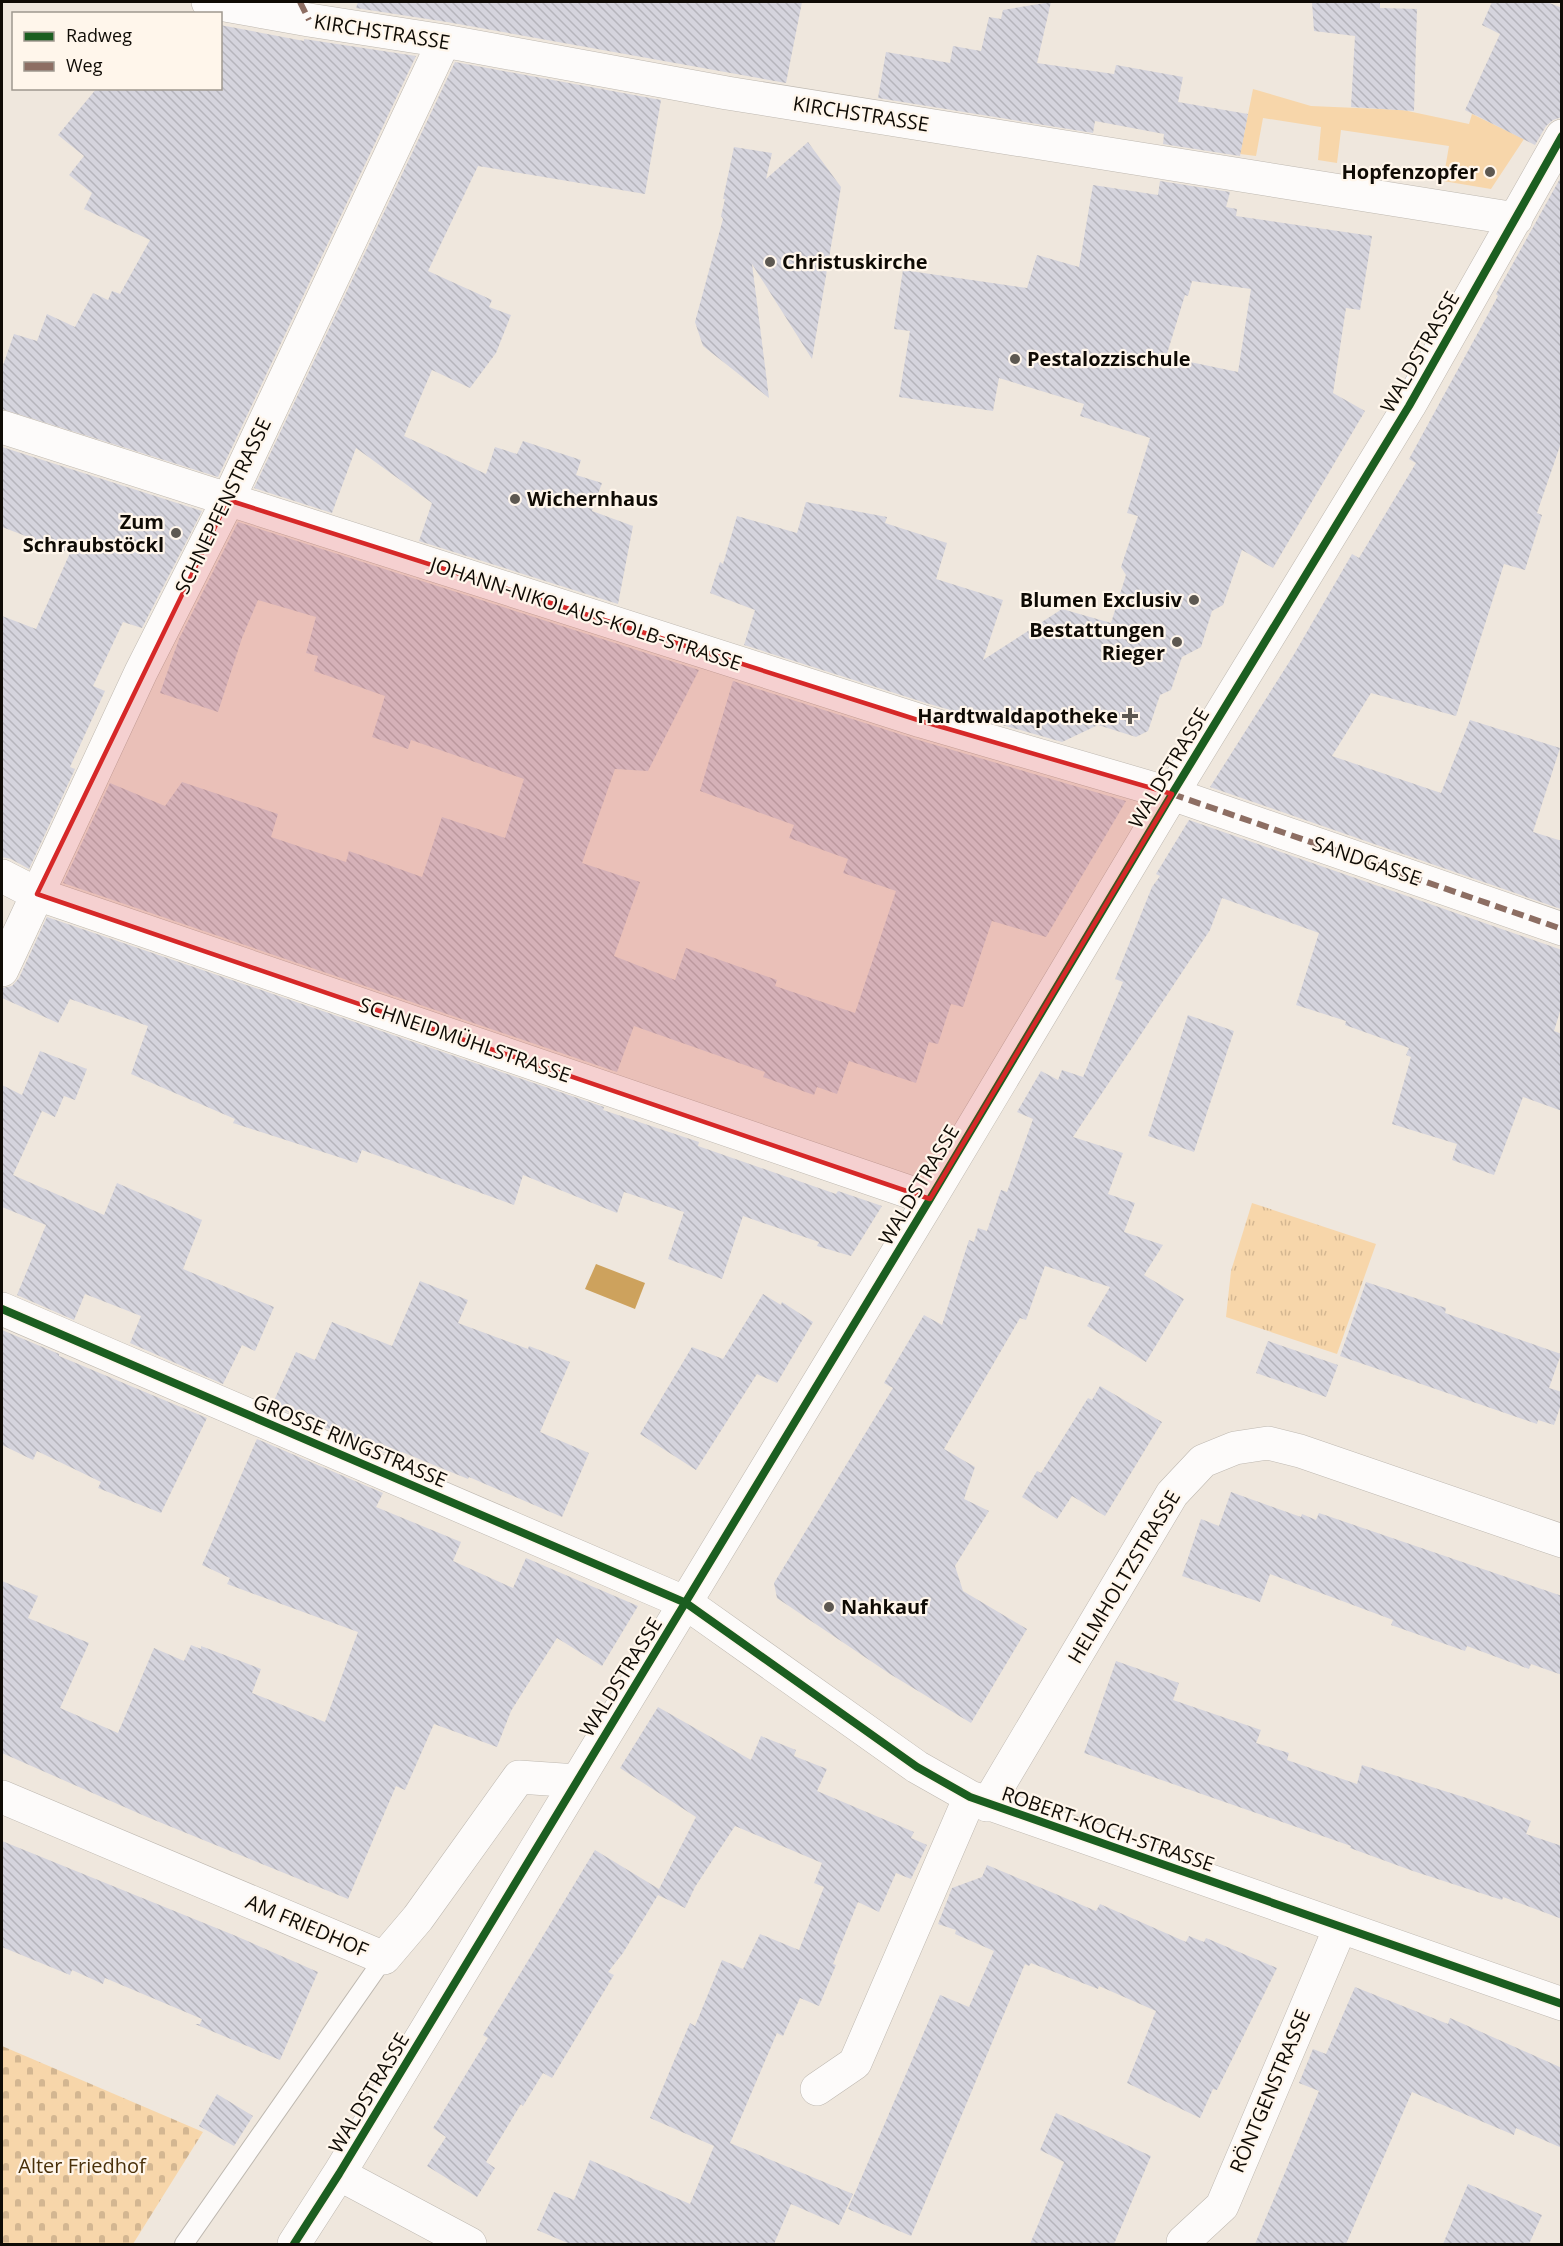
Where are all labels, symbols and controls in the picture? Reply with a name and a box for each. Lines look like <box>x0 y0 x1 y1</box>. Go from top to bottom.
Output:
street label: KIRCHSTRASSE <box>312 7 452 56</box>
legend <box>12 12 222 90</box>
text: Radweg <box>66 23 132 47</box>
text: Weg <box>66 53 103 77</box>
street label: KIRCHSTRASSE <box>791 89 931 138</box>
place label: Hopfenzopfer <box>1342 158 1478 185</box>
marker: Hopfenzopfer <box>1483 165 1497 179</box>
place label: Christuskirche <box>782 248 928 275</box>
marker: Christuskirche <box>763 255 777 269</box>
street label: WALDSTRASSE <box>1374 286 1465 417</box>
place label: Pestalozzischule <box>1027 345 1191 372</box>
marker: Pestalozzischule <box>1008 352 1022 366</box>
street label: SCHNEPFENSTRASSE <box>168 413 277 598</box>
place label: Wichernhaus <box>527 485 658 512</box>
marker: Wichernhaus <box>508 492 522 506</box>
place label: Zum Schraubstöckl <box>23 508 164 558</box>
marker: Zum Schraubstöckl <box>169 526 183 540</box>
street label: JOHANN-NIKOLAUS-KOLB-STRASSE <box>425 550 745 677</box>
place label: Blumen Exclusiv <box>1020 586 1183 613</box>
marker: Blumen Exclusiv <box>1187 593 1201 607</box>
place label: Bestattungen Rieger <box>1029 616 1165 666</box>
marker: Bestattungen Rieger <box>1170 635 1184 649</box>
place label: Hardtwaldapotheke <box>917 702 1118 729</box>
street label: WALDSTRASSE <box>1122 702 1215 833</box>
marker: Hardtwaldapotheke <box>1123 709 1137 723</box>
street label: SANDGASSE <box>1309 829 1425 892</box>
street label: SCHNEIDMÜHLSTRASSE <box>356 991 575 1088</box>
street label: WALDSTRASSE <box>872 1119 965 1250</box>
street label: GROSSE RINGSTRASSE <box>249 1387 451 1494</box>
street label: HELMHOLTZSTRASSE <box>1061 1485 1186 1668</box>
place label: Nahkauf <box>841 1593 929 1620</box>
marker: Nahkauf <box>822 1600 836 1614</box>
street label: WALDSTRASSE <box>573 1612 668 1742</box>
street label: ROBERT-KOCH-STRASSE <box>998 1779 1218 1878</box>
street label: AM FRIEDHOF <box>242 1888 372 1963</box>
street label: RÖNTGENSTRASSE <box>1223 2005 1316 2176</box>
street label: WALDSTRASSE <box>322 2027 415 2158</box>
park label: Alter Friedhof <box>18 2152 147 2179</box>

